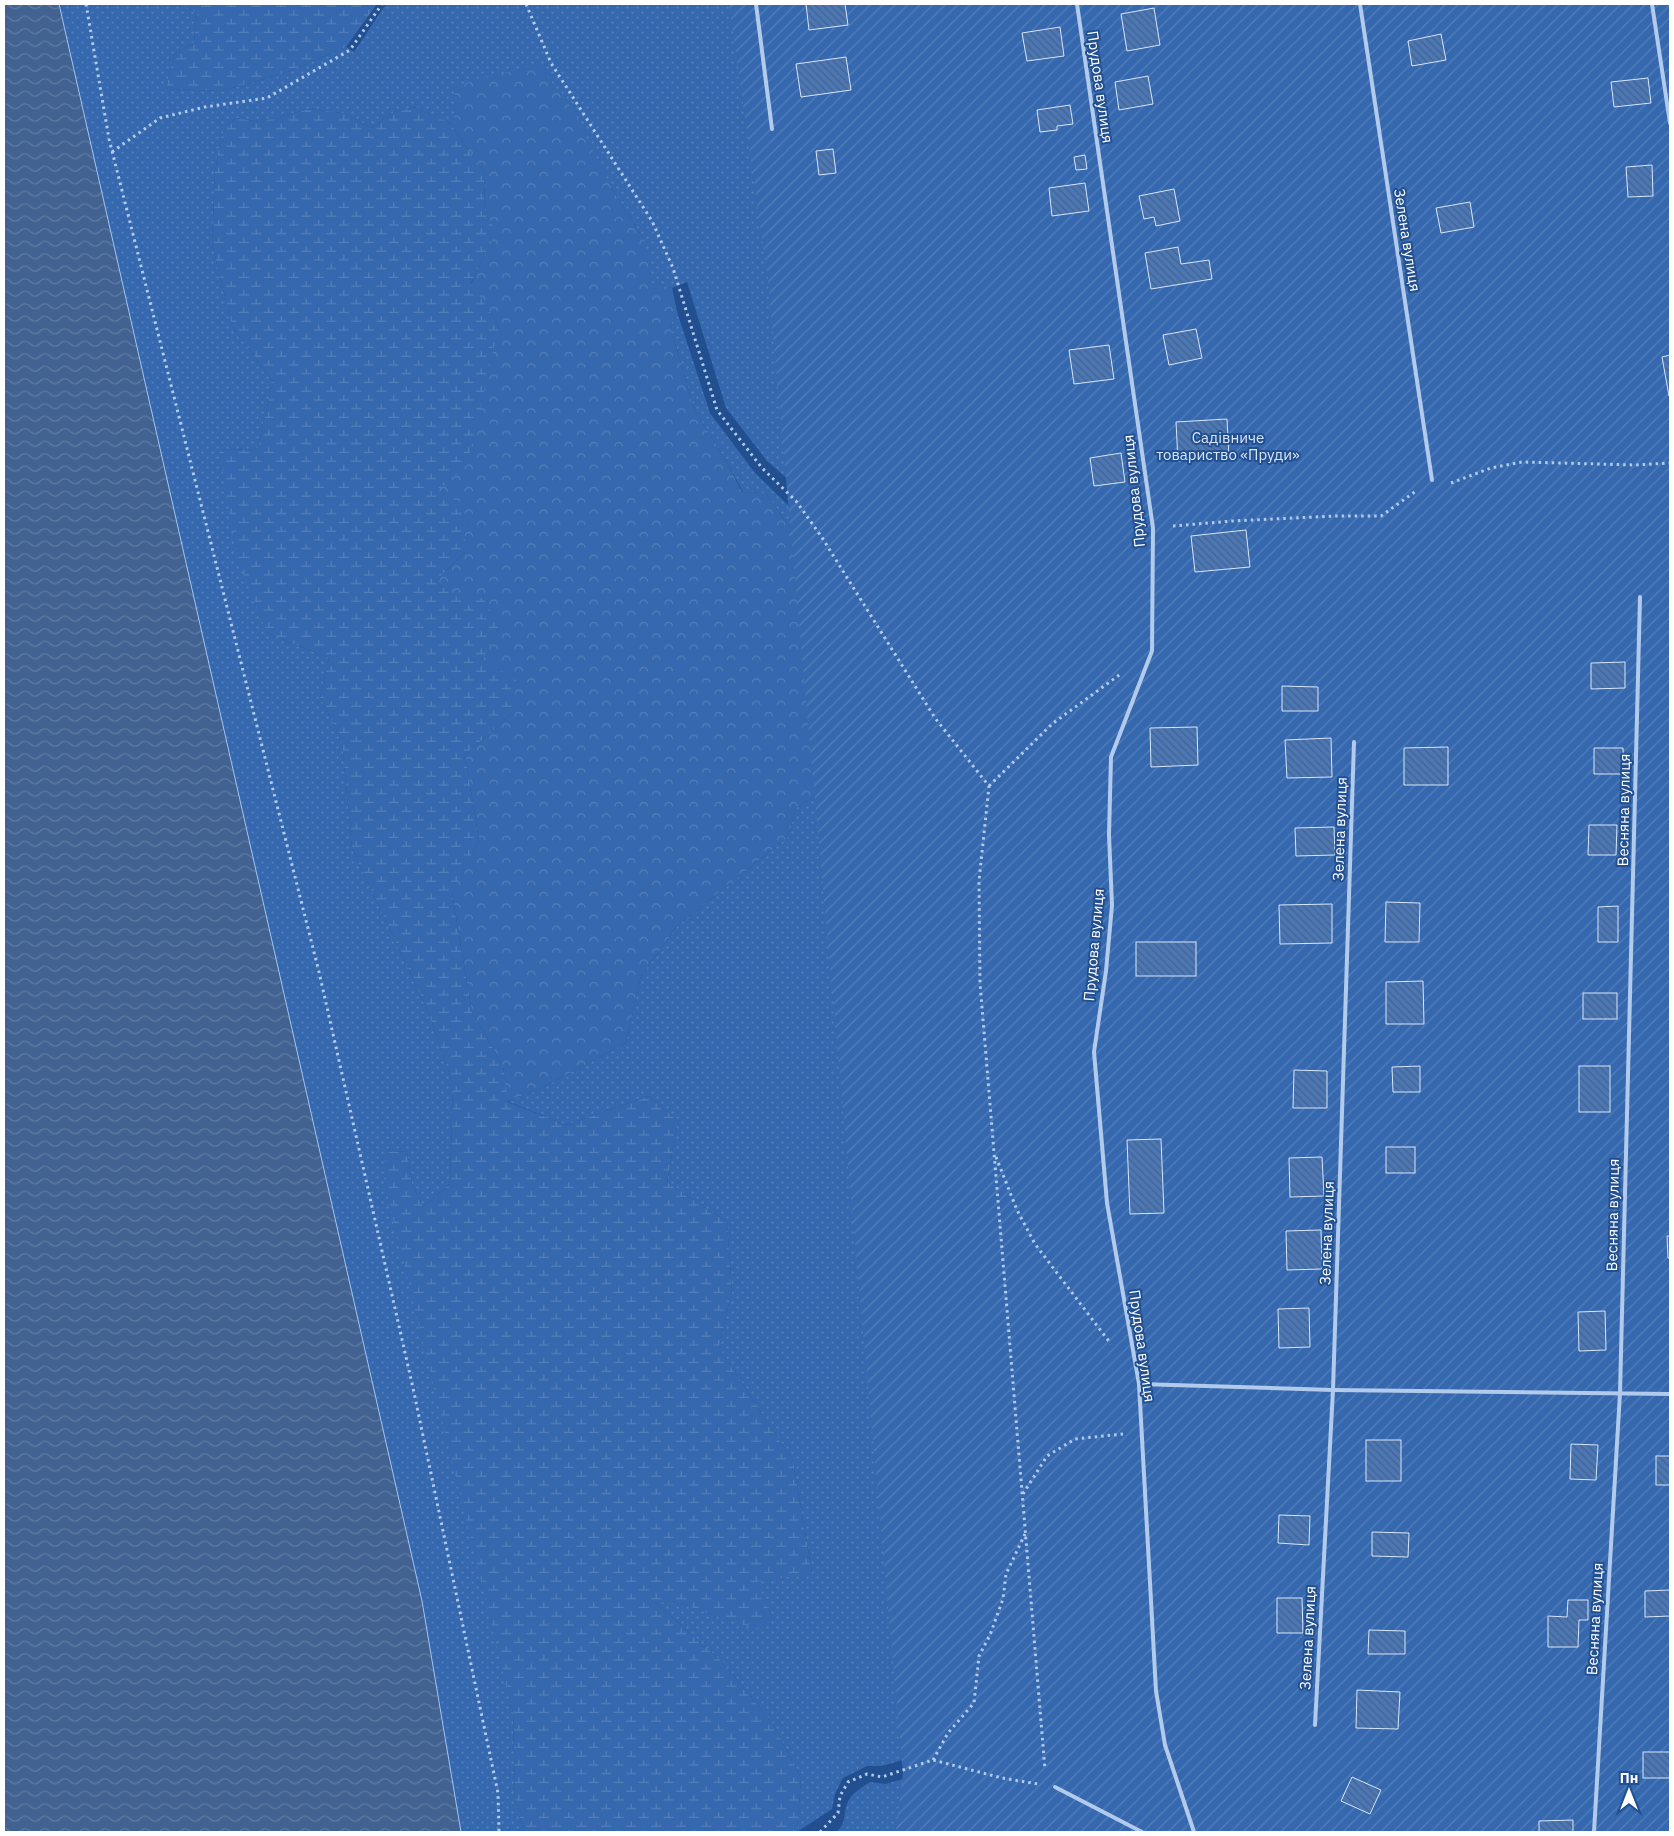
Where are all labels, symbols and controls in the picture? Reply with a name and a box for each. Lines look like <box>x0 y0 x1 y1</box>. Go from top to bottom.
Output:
street label: Прудова вулиця <box>1083 30 1118 144</box>
street label: Зелена вулиця <box>1390 187 1425 293</box>
park label: Садівниче товариство «Пруди» <box>1156 428 1300 464</box>
street label: Прудова вулиця <box>1118 434 1149 548</box>
street label: Весняна вулиця <box>1613 754 1634 866</box>
street label: Зелена вулиця <box>1328 777 1351 881</box>
street label: Прудова вулиця <box>1079 888 1108 1002</box>
street label: Весняна вулиця <box>1602 1159 1623 1271</box>
street label: Зелена вулиця <box>1315 1181 1338 1285</box>
street label: Прудова вулиця <box>1125 1289 1160 1403</box>
street label: Весняна вулиця <box>1582 1562 1607 1676</box>
street label: Зелена вулиця <box>1295 1586 1320 1690</box>
north arrow <box>1604 1766 1654 1816</box>
text: Пн <box>1620 1769 1638 1787</box>

